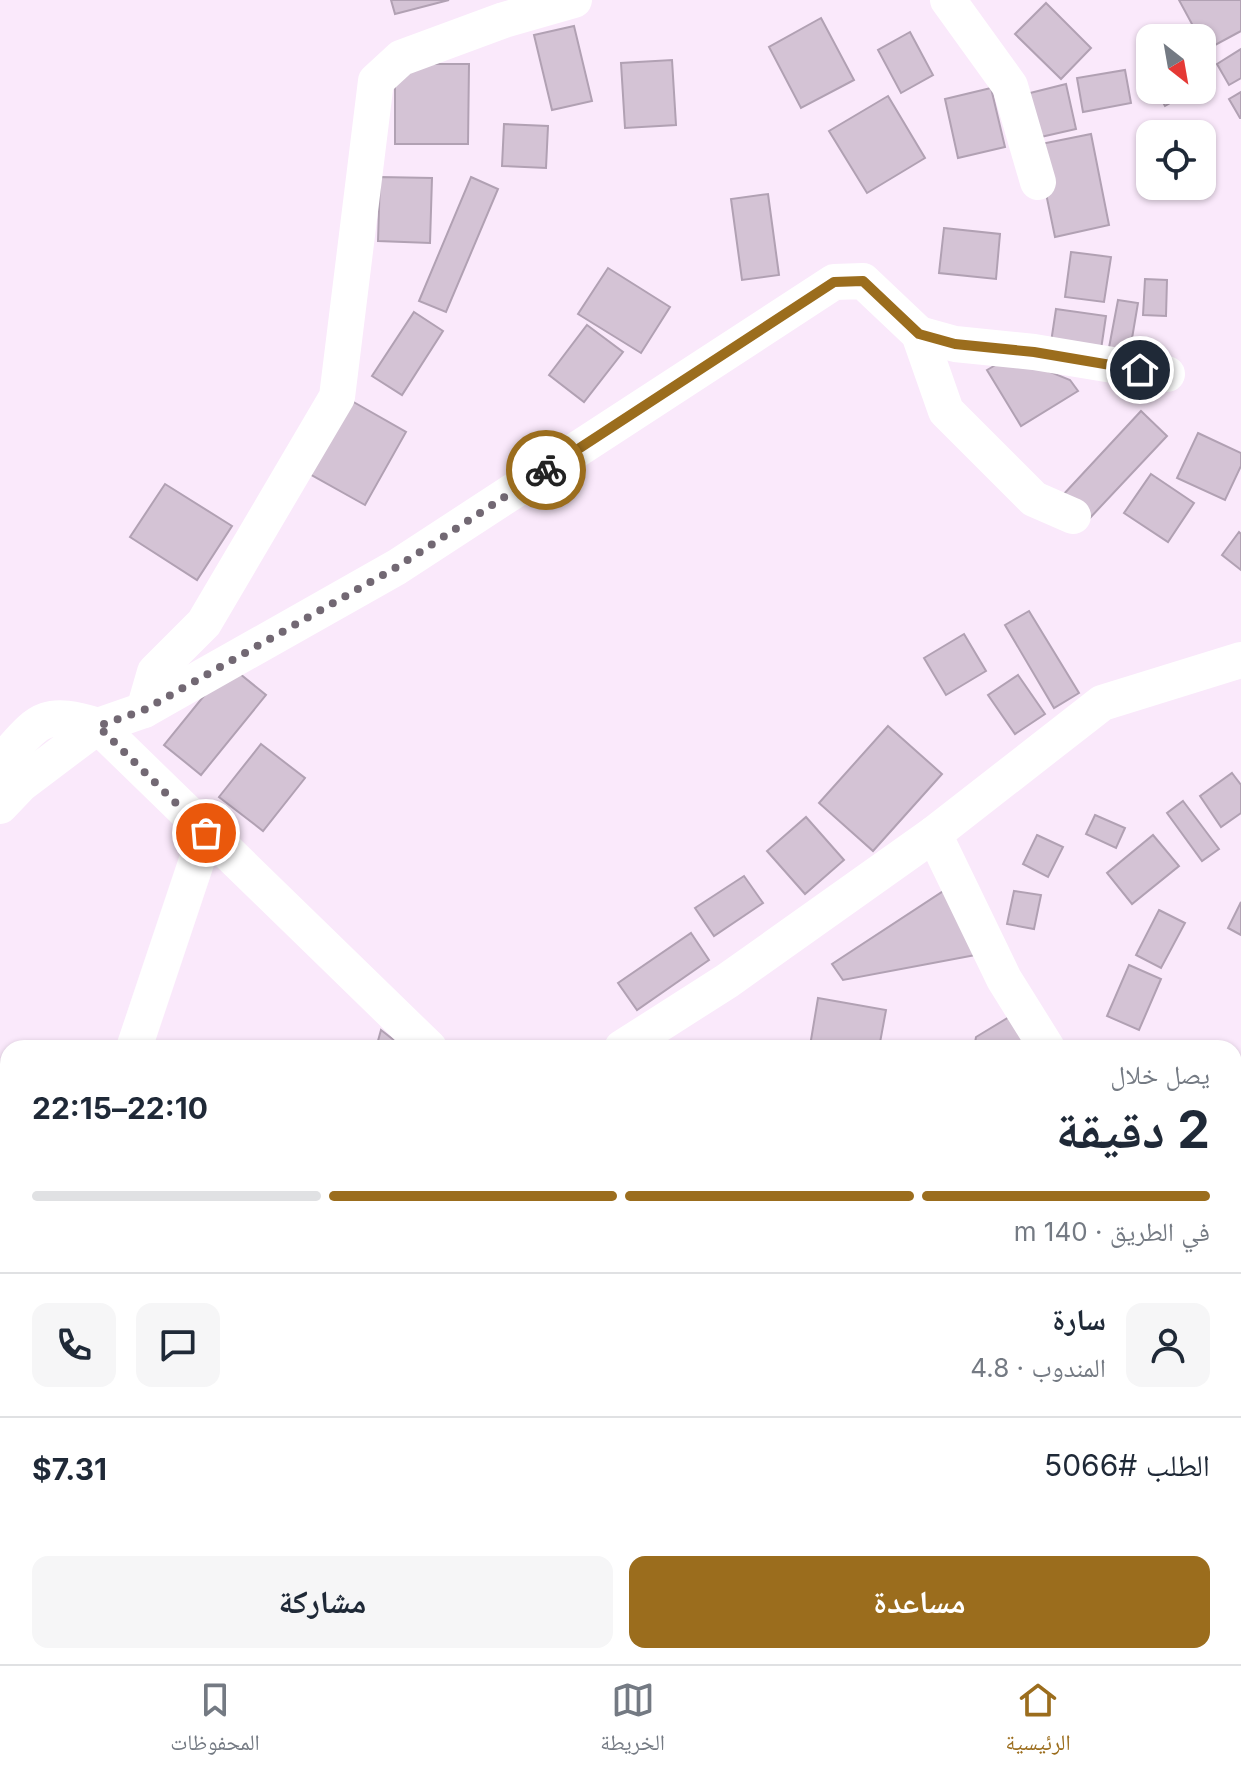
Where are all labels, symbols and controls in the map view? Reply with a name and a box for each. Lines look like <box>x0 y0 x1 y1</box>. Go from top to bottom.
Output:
north arrow <box>1136 24 1216 104</box>
map controls <box>1136 24 1216 200</box>
button: locate <box>1136 120 1216 200</box>
pin <box>1106 336 1174 404</box>
icon: home <box>1118 348 1162 392</box>
courier <box>506 430 586 510</box>
icon: bike <box>524 448 568 492</box>
pin <box>172 799 240 867</box>
icon: bag <box>184 811 228 855</box>
text: يصل خلال <box>1110 1059 1210 1090</box>
text: 22:10–22:15 <box>32 1090 208 1126</box>
text: 2 دقيقة <box>1056 1098 1210 1161</box>
text: في الطريق · 140 m <box>1014 1216 1210 1247</box>
text: سارة <box>1052 1301 1106 1337</box>
button: phone <box>32 1303 116 1387</box>
button: chat <box>136 1303 220 1387</box>
button: person <box>1126 1303 1210 1387</box>
text: المندوب · 4.8 <box>970 1352 1106 1383</box>
text: الطلب #5066 <box>1044 1447 1210 1483</box>
text: $7.31 <box>32 1451 107 1487</box>
button: مشاركة <box>32 1556 613 1648</box>
button: مساعدة <box>629 1556 1210 1648</box>
tab: المحفوظات <box>170 1678 260 1764</box>
tab: الخريطة <box>600 1678 665 1764</box>
tab: الرئيسية <box>1006 1678 1071 1764</box>

